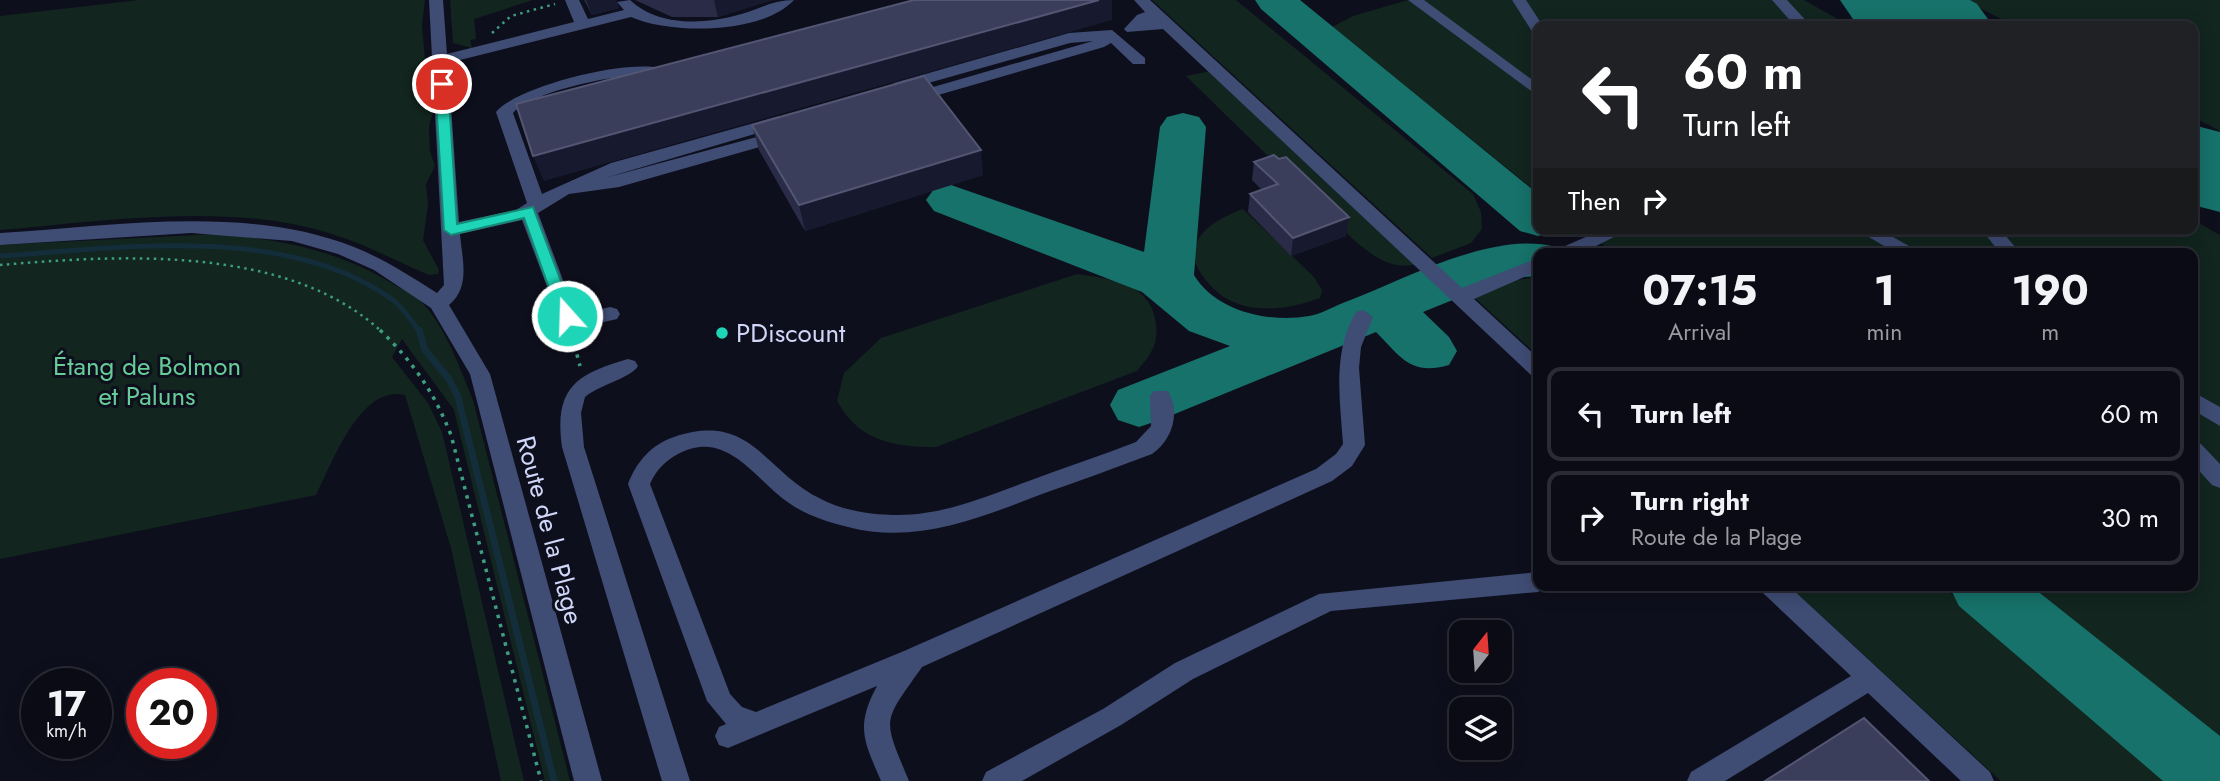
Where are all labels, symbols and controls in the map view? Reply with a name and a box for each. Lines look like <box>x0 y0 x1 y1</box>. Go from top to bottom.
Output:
text: 60 m <box>1683 37 1803 107</box>
icon: left <box>1568 49 1659 140</box>
pin <box>412 54 472 114</box>
icon: arrive <box>423 65 461 103</box>
text: Turn left <box>1683 102 1790 148</box>
text: Then <box>1568 182 1621 220</box>
icon: right <box>1635 182 1673 220</box>
text: 07:15 <box>1642 260 1757 321</box>
text: 1 <box>1874 260 1895 321</box>
text: 190 <box>2012 260 2089 321</box>
position arrow <box>530 279 604 353</box>
place label: PDiscount <box>736 314 846 352</box>
text: Arrival <box>1668 315 1731 349</box>
text: min <box>1866 315 1902 349</box>
text: m <box>2041 315 2059 349</box>
marker: PDiscount <box>714 325 730 341</box>
park label: Étang de Bolmon et Paluns <box>53 347 241 415</box>
icon: left <box>1572 395 1610 433</box>
text: Turn left <box>1631 395 1731 433</box>
text: 60 m <box>2100 395 2159 433</box>
street label: Route de la Plage <box>507 432 593 628</box>
text: Turn right <box>1631 482 1749 520</box>
icon: right <box>1572 499 1610 537</box>
text: 30 m <box>2101 499 2159 537</box>
text: Route de la Plage <box>1631 520 1802 554</box>
north arrow <box>1449 620 1512 682</box>
map controls <box>1449 620 1512 760</box>
speed limit sign: 20 <box>126 668 217 759</box>
text: 17 <box>47 679 86 729</box>
button: layers <box>1449 697 1512 760</box>
text: km/h <box>46 718 87 744</box>

